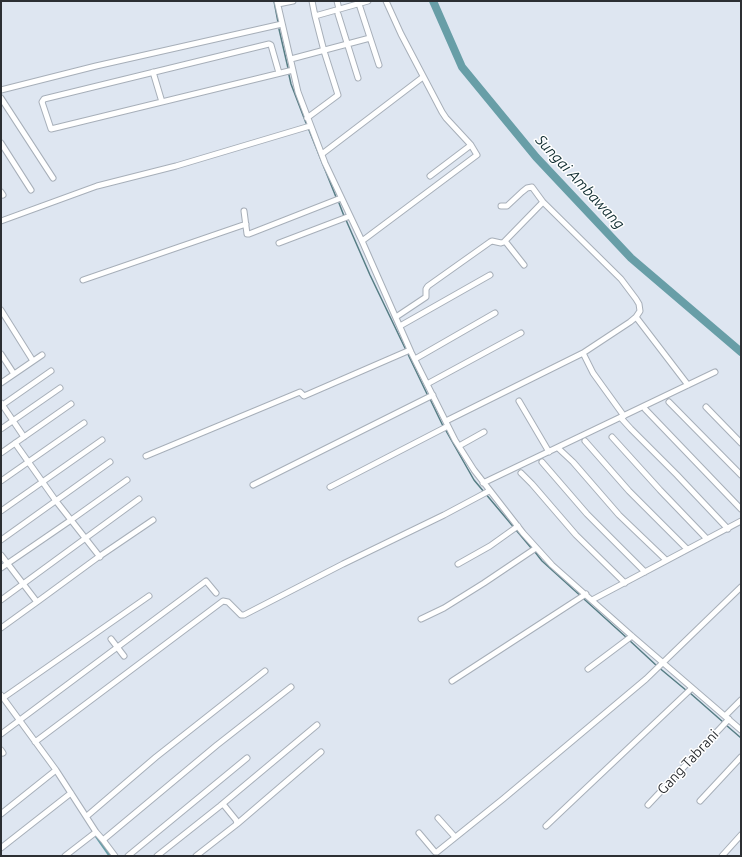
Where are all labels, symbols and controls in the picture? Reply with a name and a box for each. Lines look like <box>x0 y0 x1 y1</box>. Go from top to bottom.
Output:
water label: Sungai Ambawang <box>532 131 628 233</box>
street label: Gang Tabrani <box>654 726 722 798</box>

